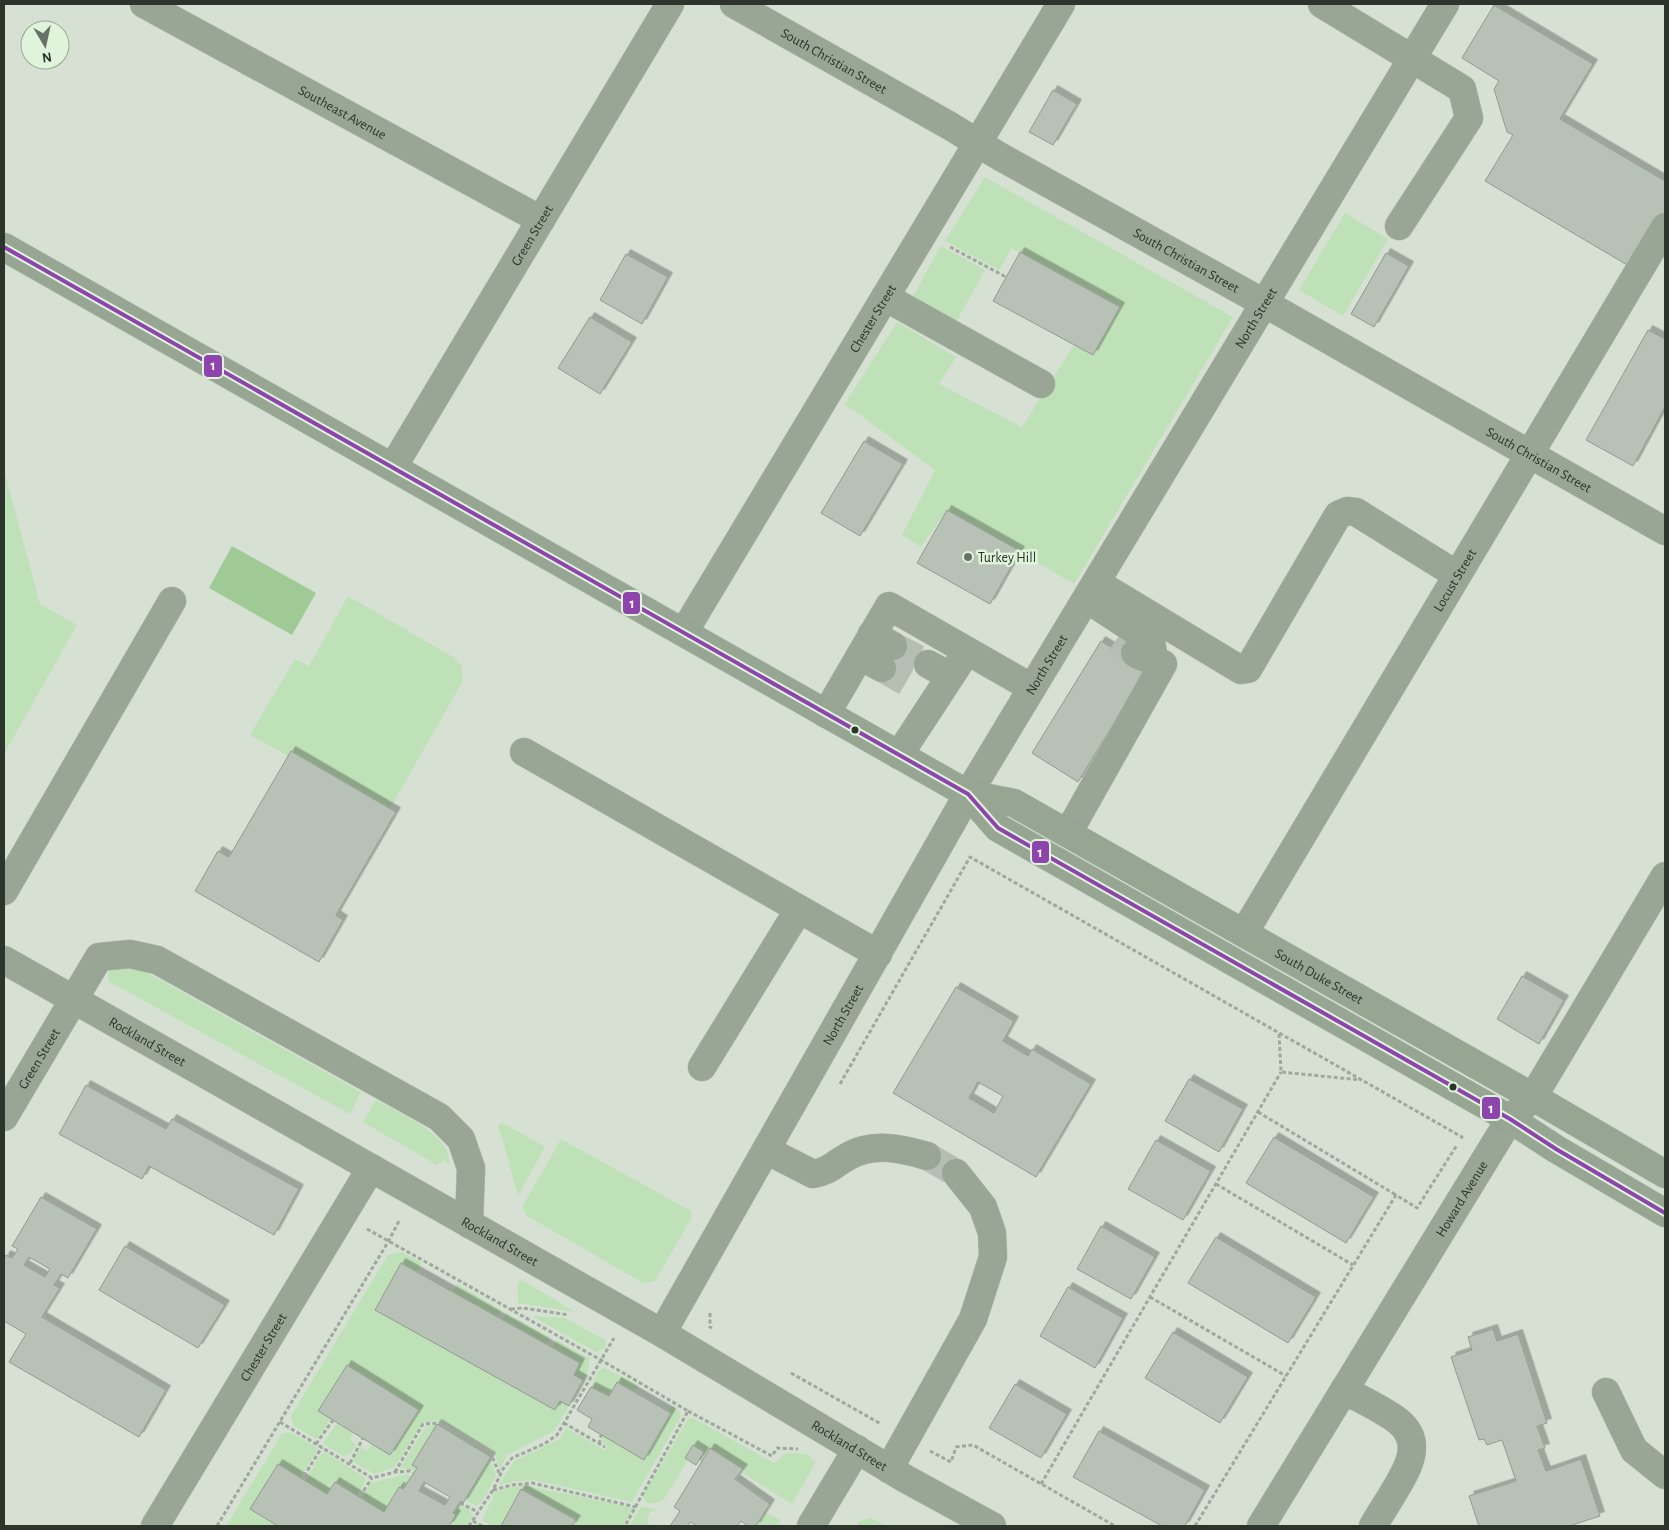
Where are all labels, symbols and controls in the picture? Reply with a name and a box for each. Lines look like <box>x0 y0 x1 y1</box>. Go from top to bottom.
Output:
north arrow <box>20 20 70 70</box>
street label: South Christian Street <box>779 26 889 97</box>
text: N <box>41 49 53 65</box>
street label: Southeast Avenue <box>296 83 388 142</box>
street label: Green Street <box>509 203 556 269</box>
street label: South Christian Street <box>1131 226 1242 296</box>
street label: Chester Street <box>847 282 899 355</box>
street label: North Street <box>1233 285 1280 351</box>
line badge: 1 <box>203 354 223 378</box>
text: 1 <box>210 359 216 373</box>
street label: South Christian Street <box>1484 425 1594 496</box>
street label: Locust Street <box>1431 546 1480 614</box>
marker: Turkey Hill <box>962 551 974 563</box>
place label: Turkey Hill <box>978 551 1036 565</box>
line badge: 1 <box>622 591 641 615</box>
text: 1 <box>629 597 635 611</box>
street label: North Street <box>1024 632 1071 698</box>
unlabelled marker <box>850 725 860 735</box>
line badge: 1 <box>1031 840 1050 864</box>
text: 1 <box>1037 846 1043 860</box>
street label: South Duke Street <box>1272 946 1365 1007</box>
street label: North Street <box>821 982 867 1048</box>
street label: Rockland Street <box>106 1015 188 1070</box>
street label: Green Street <box>16 1026 63 1092</box>
unlabelled marker <box>1448 1082 1458 1092</box>
line badge: 1 <box>1481 1096 1501 1120</box>
text: 1 <box>1488 1102 1494 1116</box>
street label: Howard Avenue <box>1434 1158 1491 1240</box>
street label: Rockland Street <box>459 1215 541 1269</box>
street label: Chester Street <box>238 1311 290 1384</box>
street label: Rockland Street <box>809 1418 890 1474</box>

